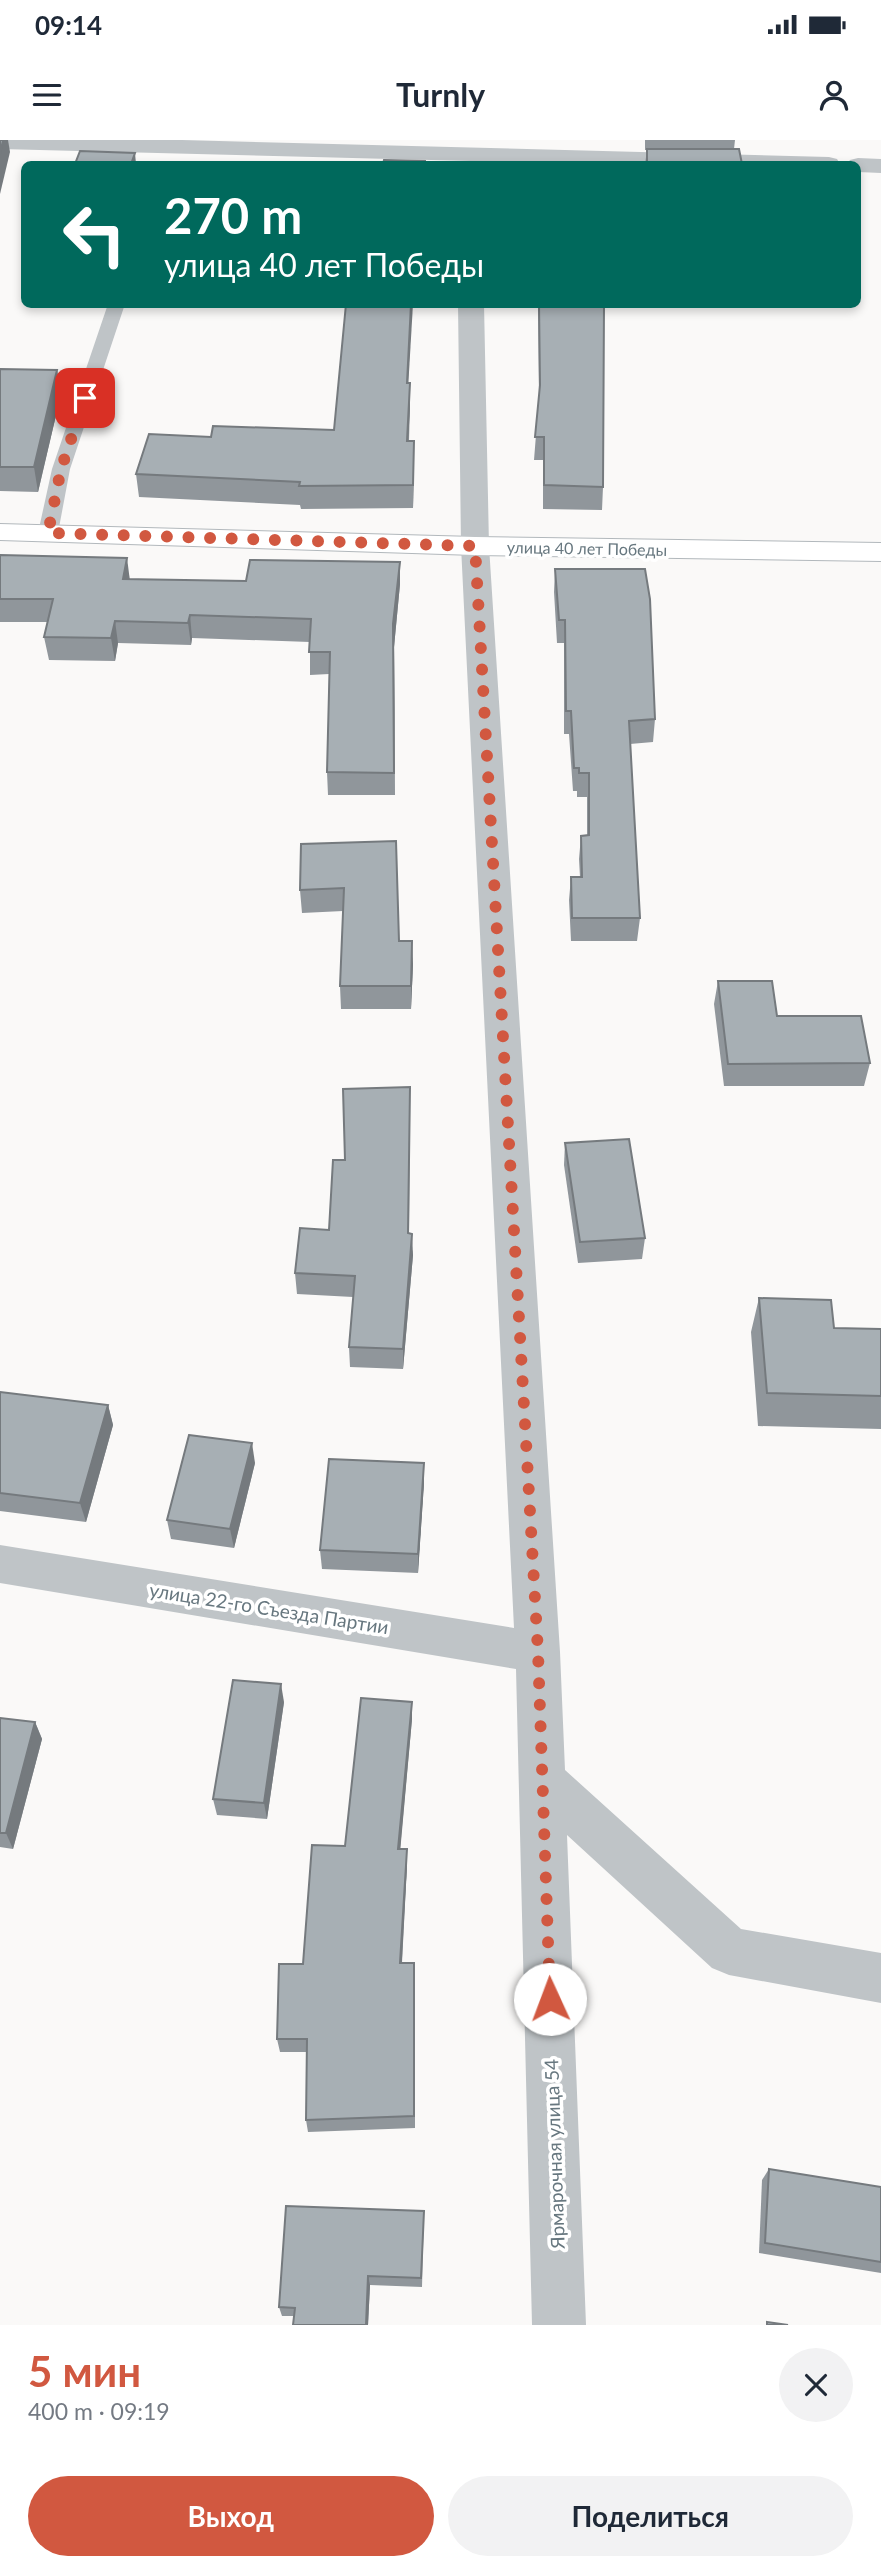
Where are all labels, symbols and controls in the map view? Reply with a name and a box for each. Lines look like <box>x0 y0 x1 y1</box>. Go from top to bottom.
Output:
text: 09:14 <box>35 9 102 41</box>
text: Turnly <box>396 75 485 114</box>
icon: menu <box>28 76 66 114</box>
icon: person <box>815 76 853 114</box>
text: 270 m <box>164 186 302 244</box>
icon: left <box>49 189 140 280</box>
text: улица 40 лет Победы <box>164 245 484 284</box>
pin <box>55 368 115 428</box>
icon: arrive <box>66 379 104 417</box>
street label: улица 40 лет Победы <box>507 537 667 559</box>
street label: улица 22-го Съезда Партии <box>148 1578 390 1638</box>
position arrow <box>513 1962 587 2036</box>
street label: Ярмарочная улица 54 <box>539 2058 569 2251</box>
text: 5 мин <box>28 2346 141 2396</box>
button: close <box>779 2348 853 2422</box>
text: 400 m · 09:19 <box>28 2397 170 2425</box>
button: Выход <box>28 2476 434 2556</box>
button: Поделиться <box>448 2476 853 2556</box>

